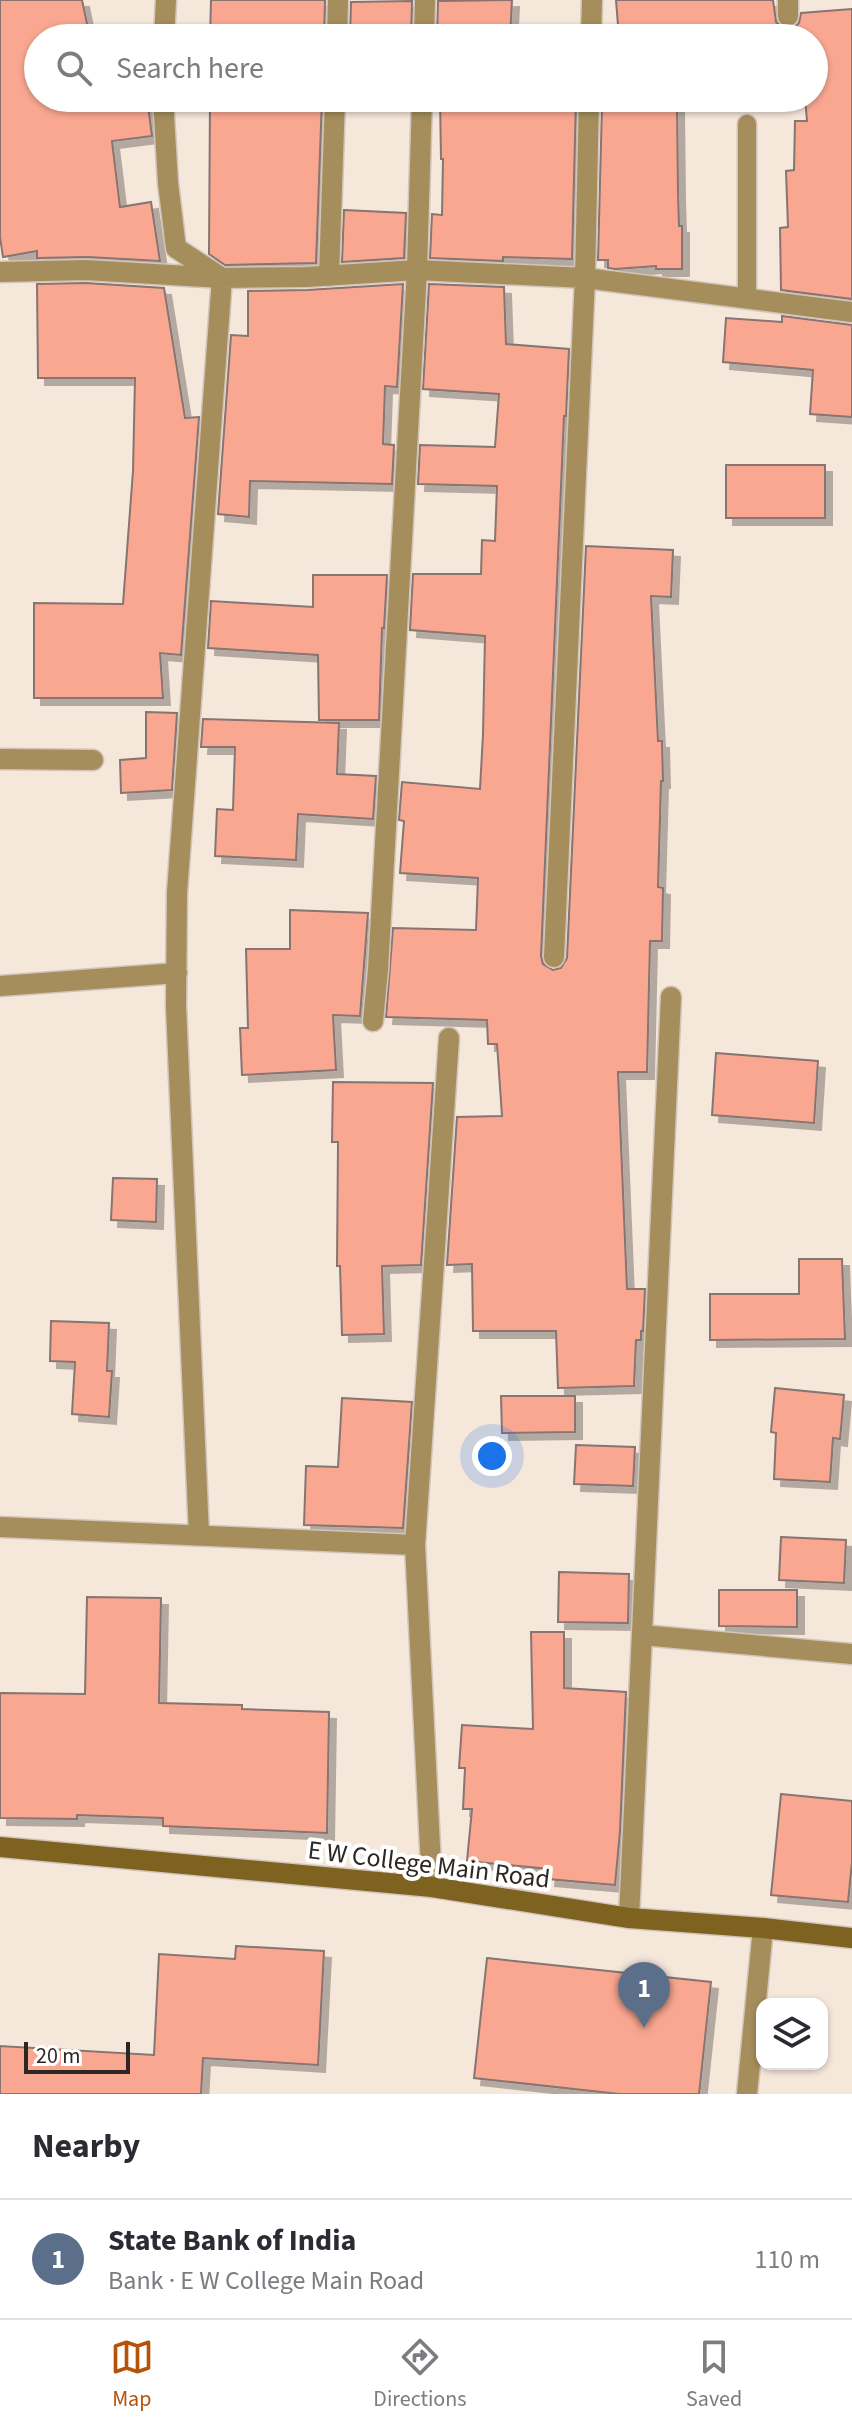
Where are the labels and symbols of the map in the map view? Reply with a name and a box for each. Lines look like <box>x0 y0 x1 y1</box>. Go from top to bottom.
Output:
your location <box>472 1436 512 1476</box>
street label: E W College Main Road <box>306 1831 552 1898</box>
pin: 1 <box>618 1962 670 2028</box>
scale bar <box>24 2038 130 2074</box>

